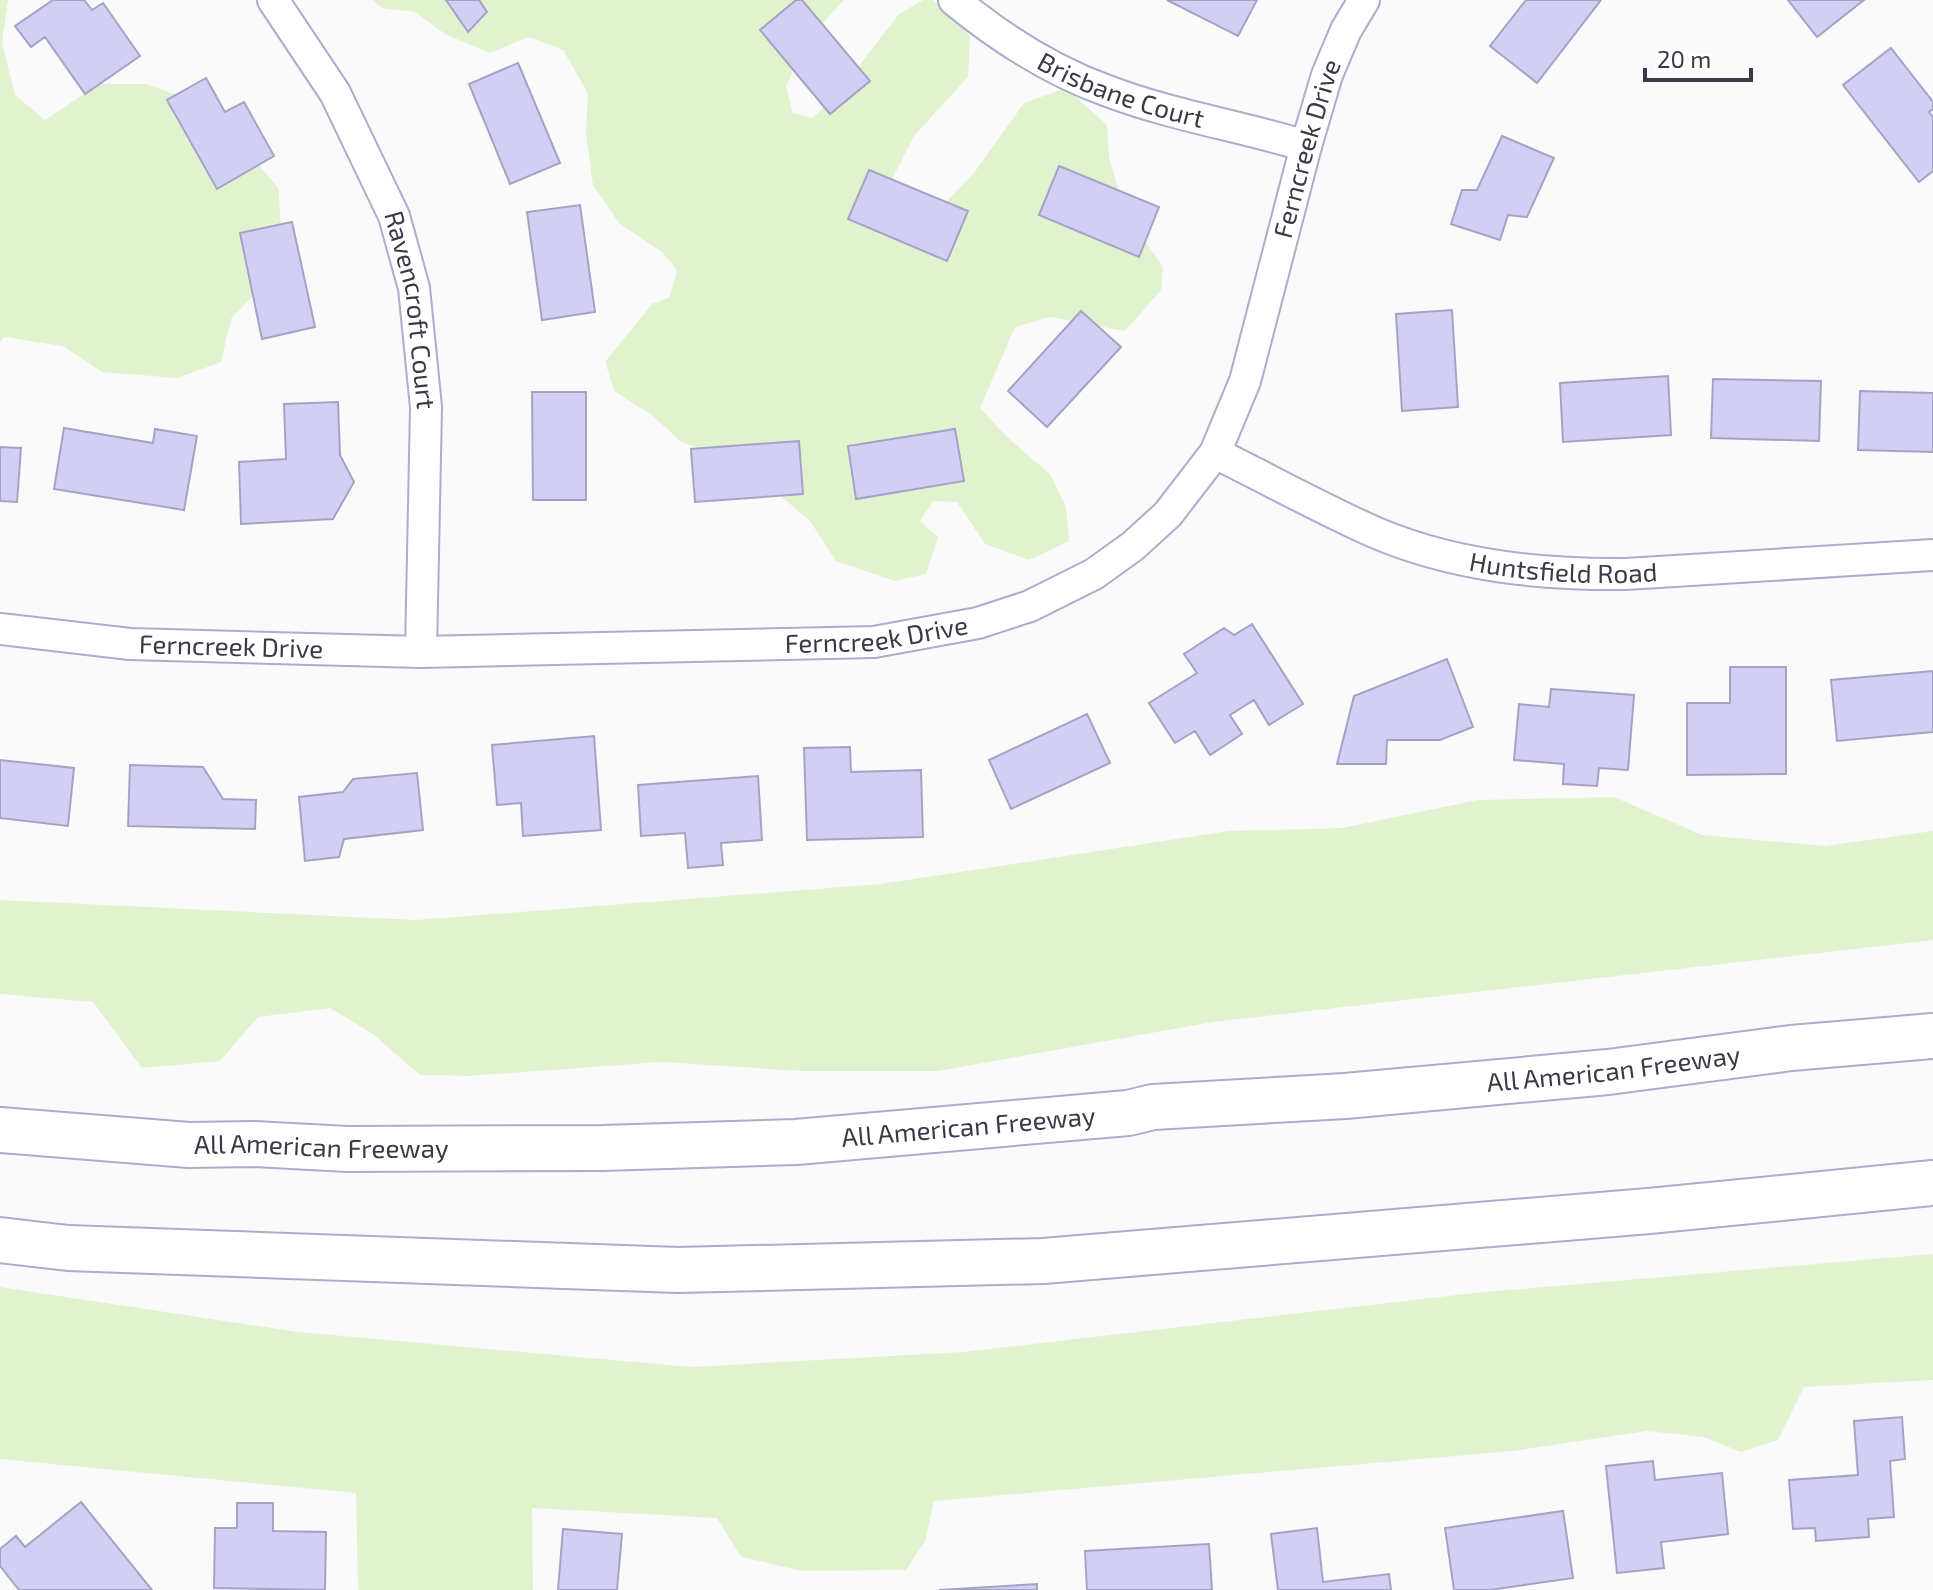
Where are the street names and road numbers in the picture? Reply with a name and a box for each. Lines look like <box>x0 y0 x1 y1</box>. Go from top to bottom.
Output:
street label: Brisbane Court <box>1033 45 1208 133</box>
street label: Ferncreek Drive <box>1266 54 1346 241</box>
street label: Ravencroft Court <box>379 207 443 410</box>
street label: Huntsfield Road <box>1467 545 1658 588</box>
street label: Ferncreek Drive <box>784 608 970 658</box>
street label: Ferncreek Drive <box>139 627 324 663</box>
street label: All American Freeway <box>1485 1038 1742 1097</box>
street label: All American Freeway <box>840 1099 1097 1152</box>
street label: All American Freeway <box>194 1127 449 1163</box>

